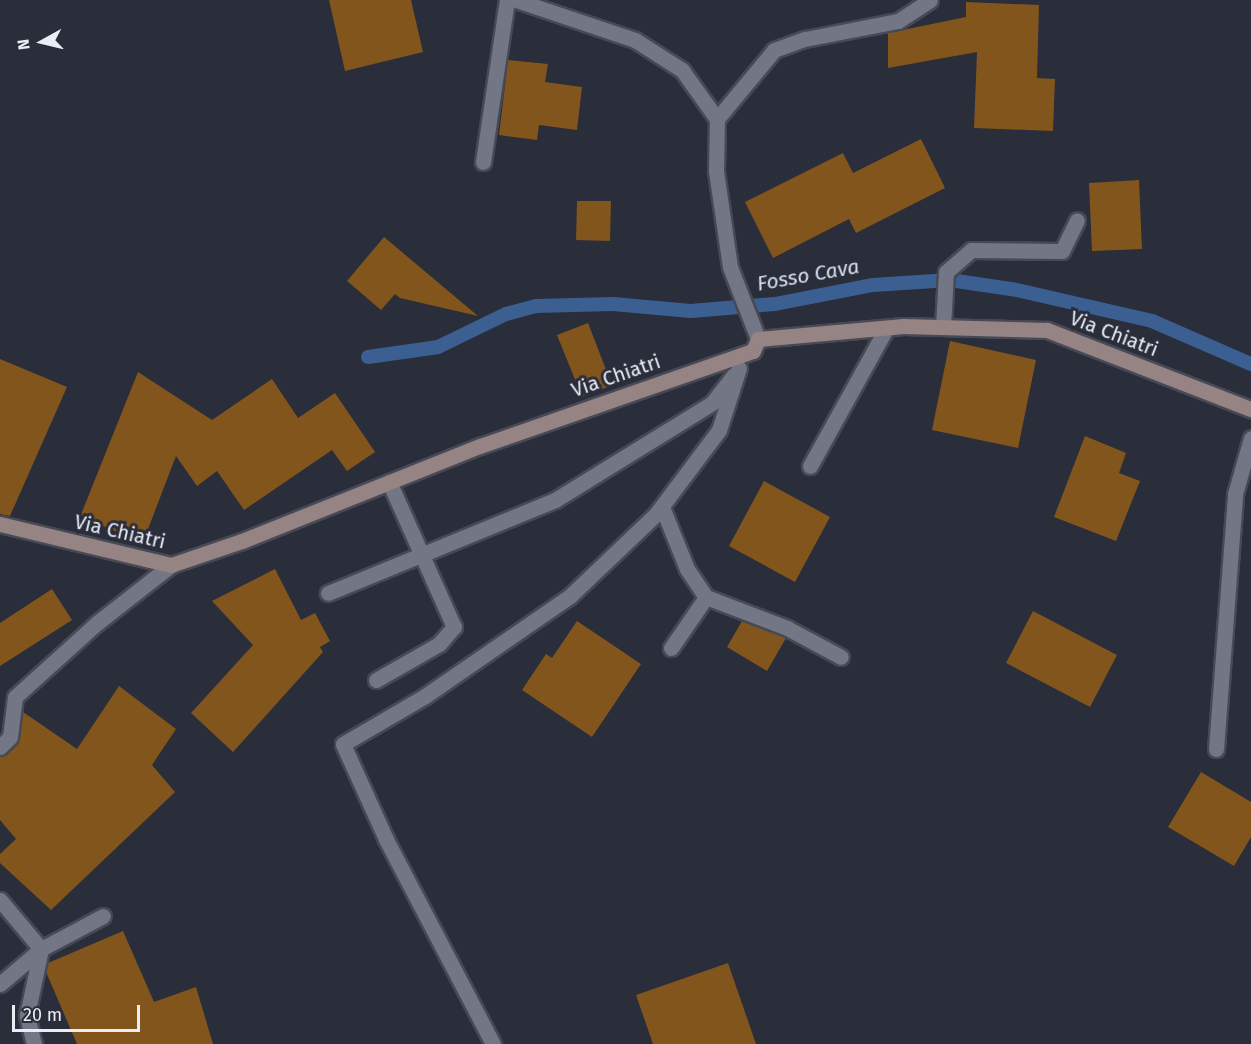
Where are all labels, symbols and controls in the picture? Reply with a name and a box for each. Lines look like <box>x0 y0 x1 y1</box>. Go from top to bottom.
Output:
north arrow <box>12 12 72 72</box>
text: N <box>14 38 34 51</box>
water label: Fosso Cava <box>755 254 861 296</box>
street label: Via Chiatri <box>1066 306 1162 362</box>
street label: Via Chiatri <box>568 350 664 402</box>
street label: Via Chiatri <box>72 510 168 554</box>
scale bar <box>15 993 142 1031</box>
text: 20 m <box>23 1004 62 1026</box>

